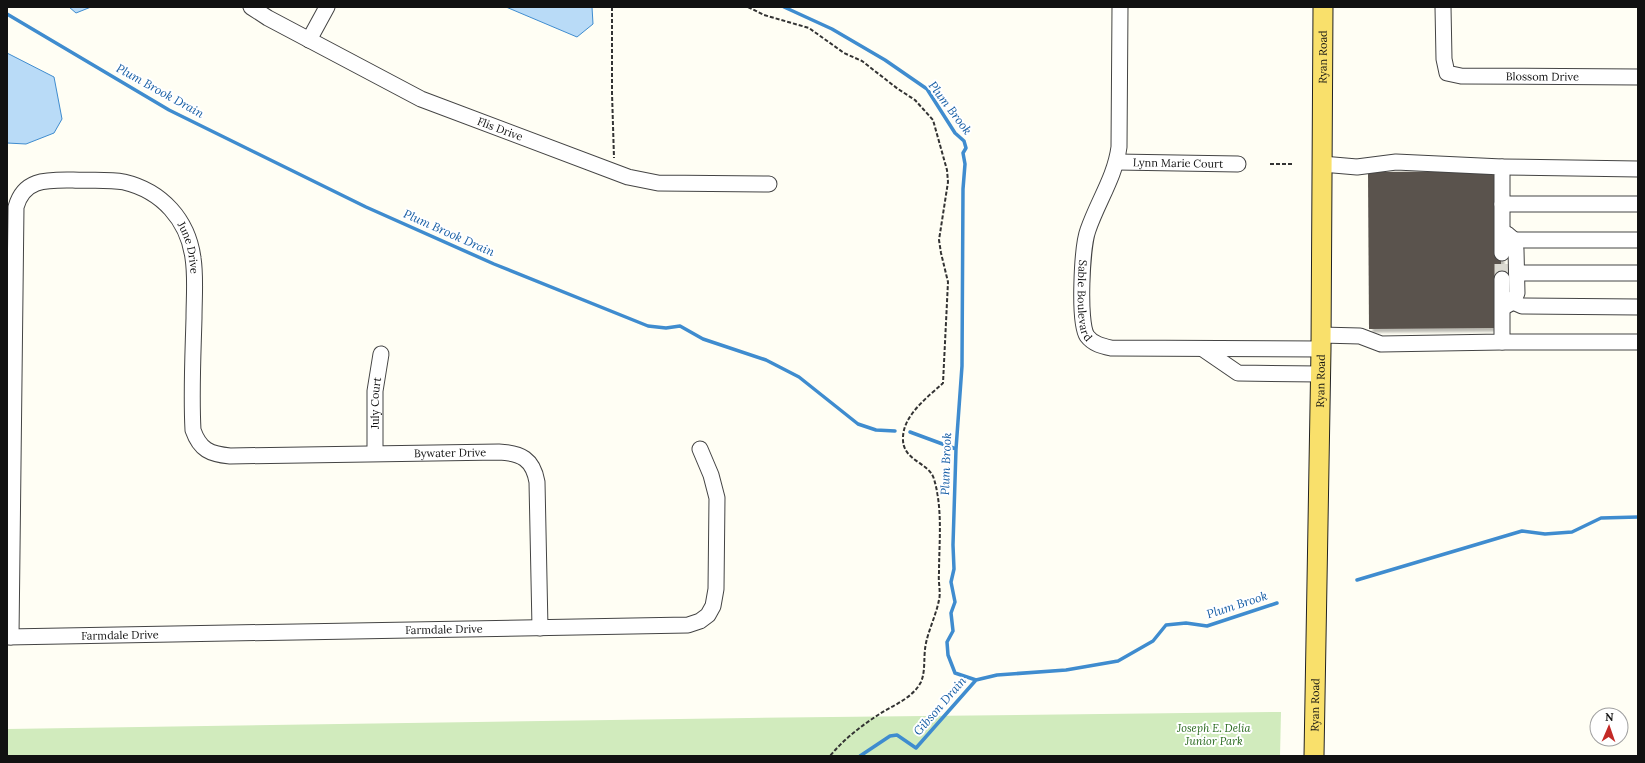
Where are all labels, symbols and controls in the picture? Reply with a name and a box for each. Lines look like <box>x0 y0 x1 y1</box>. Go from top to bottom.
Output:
street label: Ryan Road <box>1316 30 1330 84</box>
water label: Plum Brook Drain <box>114 60 207 121</box>
street label: Blossom Drive <box>1506 69 1579 84</box>
water label: Plum Brook <box>925 78 975 137</box>
street label: Flis Drive <box>475 114 525 144</box>
street label: Lynn Marie Court <box>1133 155 1224 171</box>
water label: Plum Brook Drain <box>401 206 498 260</box>
street label: June Drive <box>174 218 201 274</box>
street label: Sable Boulevard <box>1075 259 1096 345</box>
street label: Ryan Road <box>1313 354 1328 408</box>
street label: July Court <box>368 375 384 430</box>
water label: Plum Brook <box>937 432 954 496</box>
street label: Bywater Drive <box>414 445 486 460</box>
water label: Plum Brook <box>1205 588 1269 621</box>
street label: Farmdale Drive <box>405 622 483 637</box>
street label: Farmdale Drive <box>81 627 159 643</box>
water label: Gibson Drain <box>910 673 970 738</box>
street label: Ryan Road <box>1307 678 1322 732</box>
north arrow <box>1589 707 1629 747</box>
text: N <box>1605 710 1614 724</box>
park label: Joseph E. Delia Junior Park <box>1176 721 1252 748</box>

